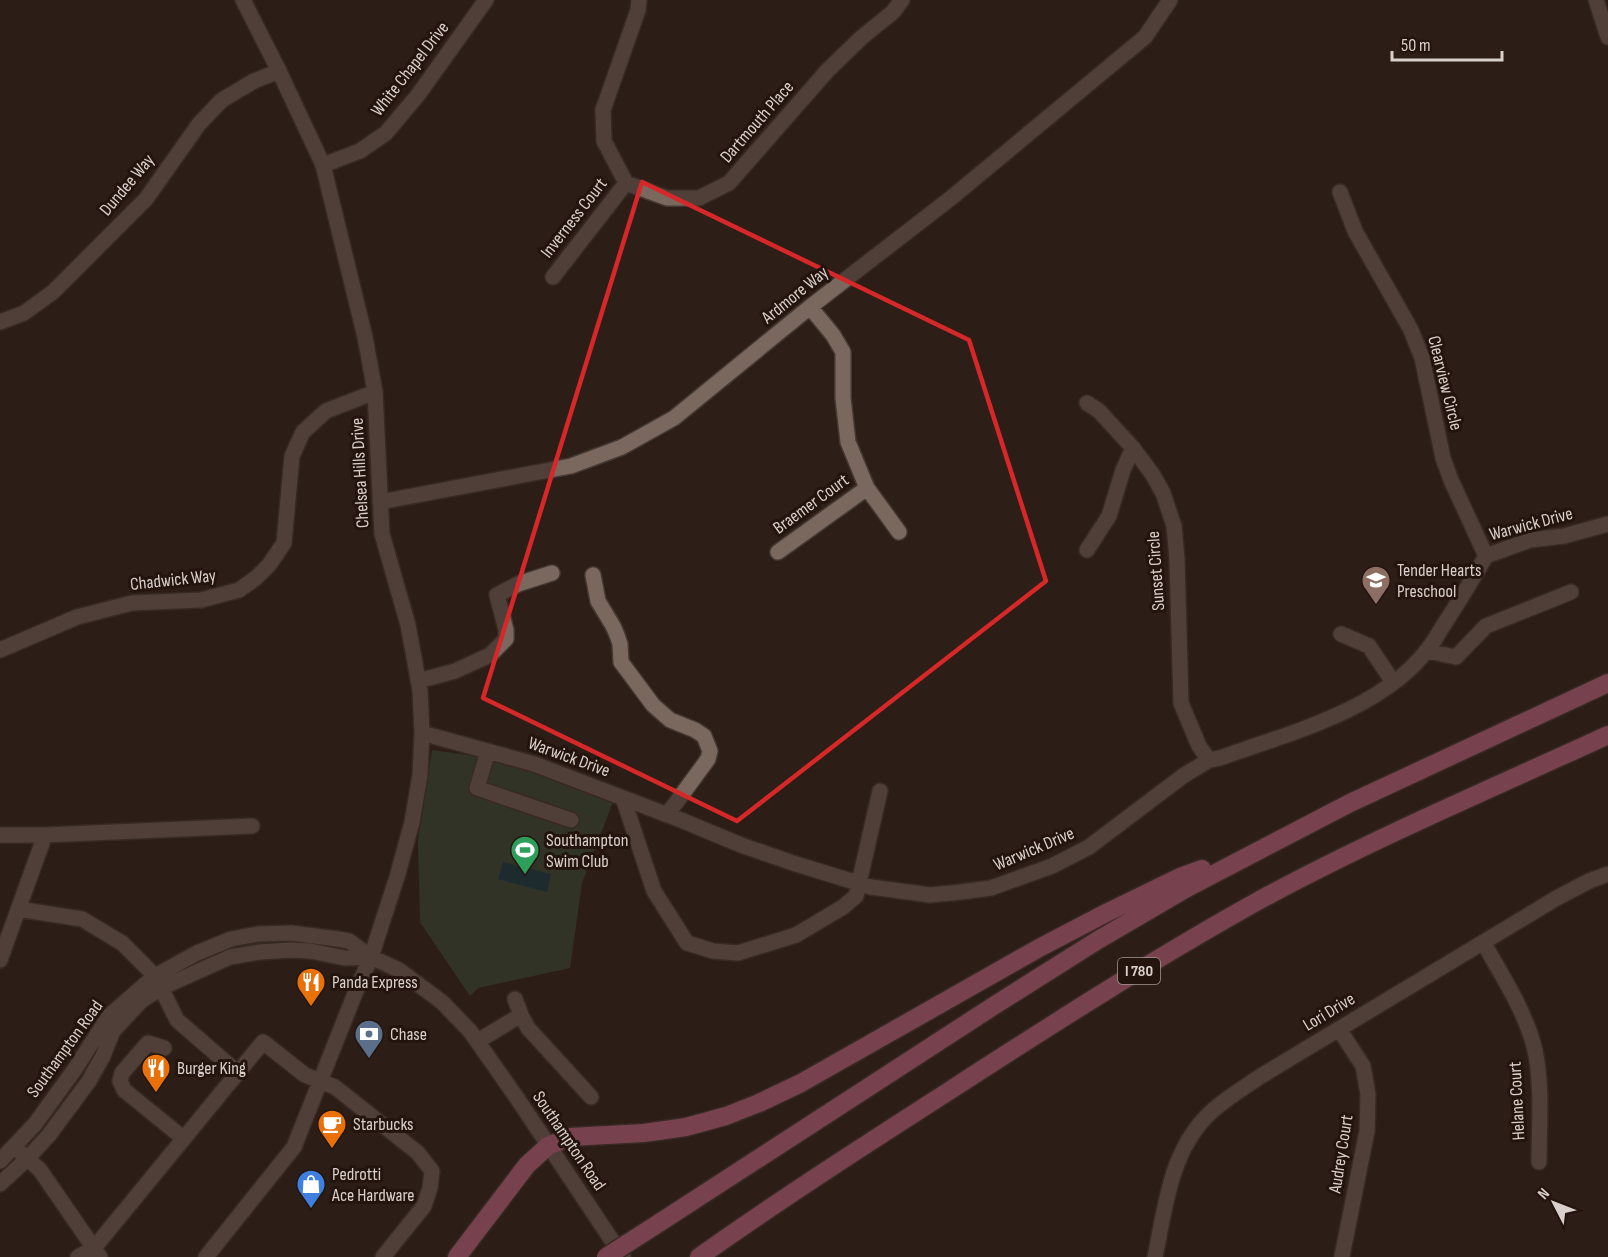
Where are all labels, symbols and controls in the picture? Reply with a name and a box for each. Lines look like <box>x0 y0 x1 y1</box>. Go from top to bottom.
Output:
street label: White Chapel Drive <box>367 18 453 120</box>
scale bar <box>1392 24 1502 62</box>
text: 50 m <box>1401 35 1431 56</box>
street label: Dartmouth Place <box>716 77 798 167</box>
street label: Dundee Way <box>95 150 159 220</box>
street label: Inverness Court <box>536 174 612 262</box>
street label: Ardmore Way <box>757 262 833 329</box>
street label: Clearview Circle <box>1423 334 1467 432</box>
street label: Chelsea Hills Drive <box>347 417 373 529</box>
street label: Braemer Court <box>769 469 853 538</box>
street label: Warwick Drive <box>1487 503 1575 545</box>
street label: Sunset Circle <box>1143 531 1169 611</box>
place label: Tender Hearts Preschool <box>1397 560 1481 602</box>
school or university icon: Tender Hearts Preschool <box>1360 564 1392 606</box>
street label: Chadwick Way <box>129 565 217 595</box>
street label: Warwick Drive <box>525 733 613 781</box>
street label: Warwick Drive <box>991 823 1077 875</box>
place label: Southampton Swim Club <box>546 830 628 872</box>
sports icon: Southampton Swim Club <box>509 834 541 876</box>
road number: I 780 <box>1118 958 1160 984</box>
restaurant icon: Panda Express <box>295 966 327 1008</box>
place label: Panda Express <box>332 972 418 993</box>
street label: Lori Drive <box>1299 988 1359 1036</box>
street label: Southampton Road <box>23 996 107 1102</box>
bank icon: Chase <box>353 1018 385 1060</box>
place label: Chase <box>390 1024 427 1045</box>
restaurant icon: Burger King <box>140 1052 172 1094</box>
place label: Burger King <box>177 1058 246 1079</box>
street label: Helane Court <box>1504 1061 1530 1141</box>
street label: Southampton Road <box>528 1087 610 1195</box>
cafe icon: Starbucks <box>316 1108 348 1150</box>
street label: Audrey Court <box>1324 1113 1358 1196</box>
place label: Starbucks <box>353 1114 413 1135</box>
place label: Pedrotti Ace Hardware <box>331 1164 415 1206</box>
shop icon: Pedrotti Ace Hardware <box>295 1168 327 1210</box>
north arrow <box>1524 1173 1584 1233</box>
text: N <box>1534 1184 1554 1203</box>

